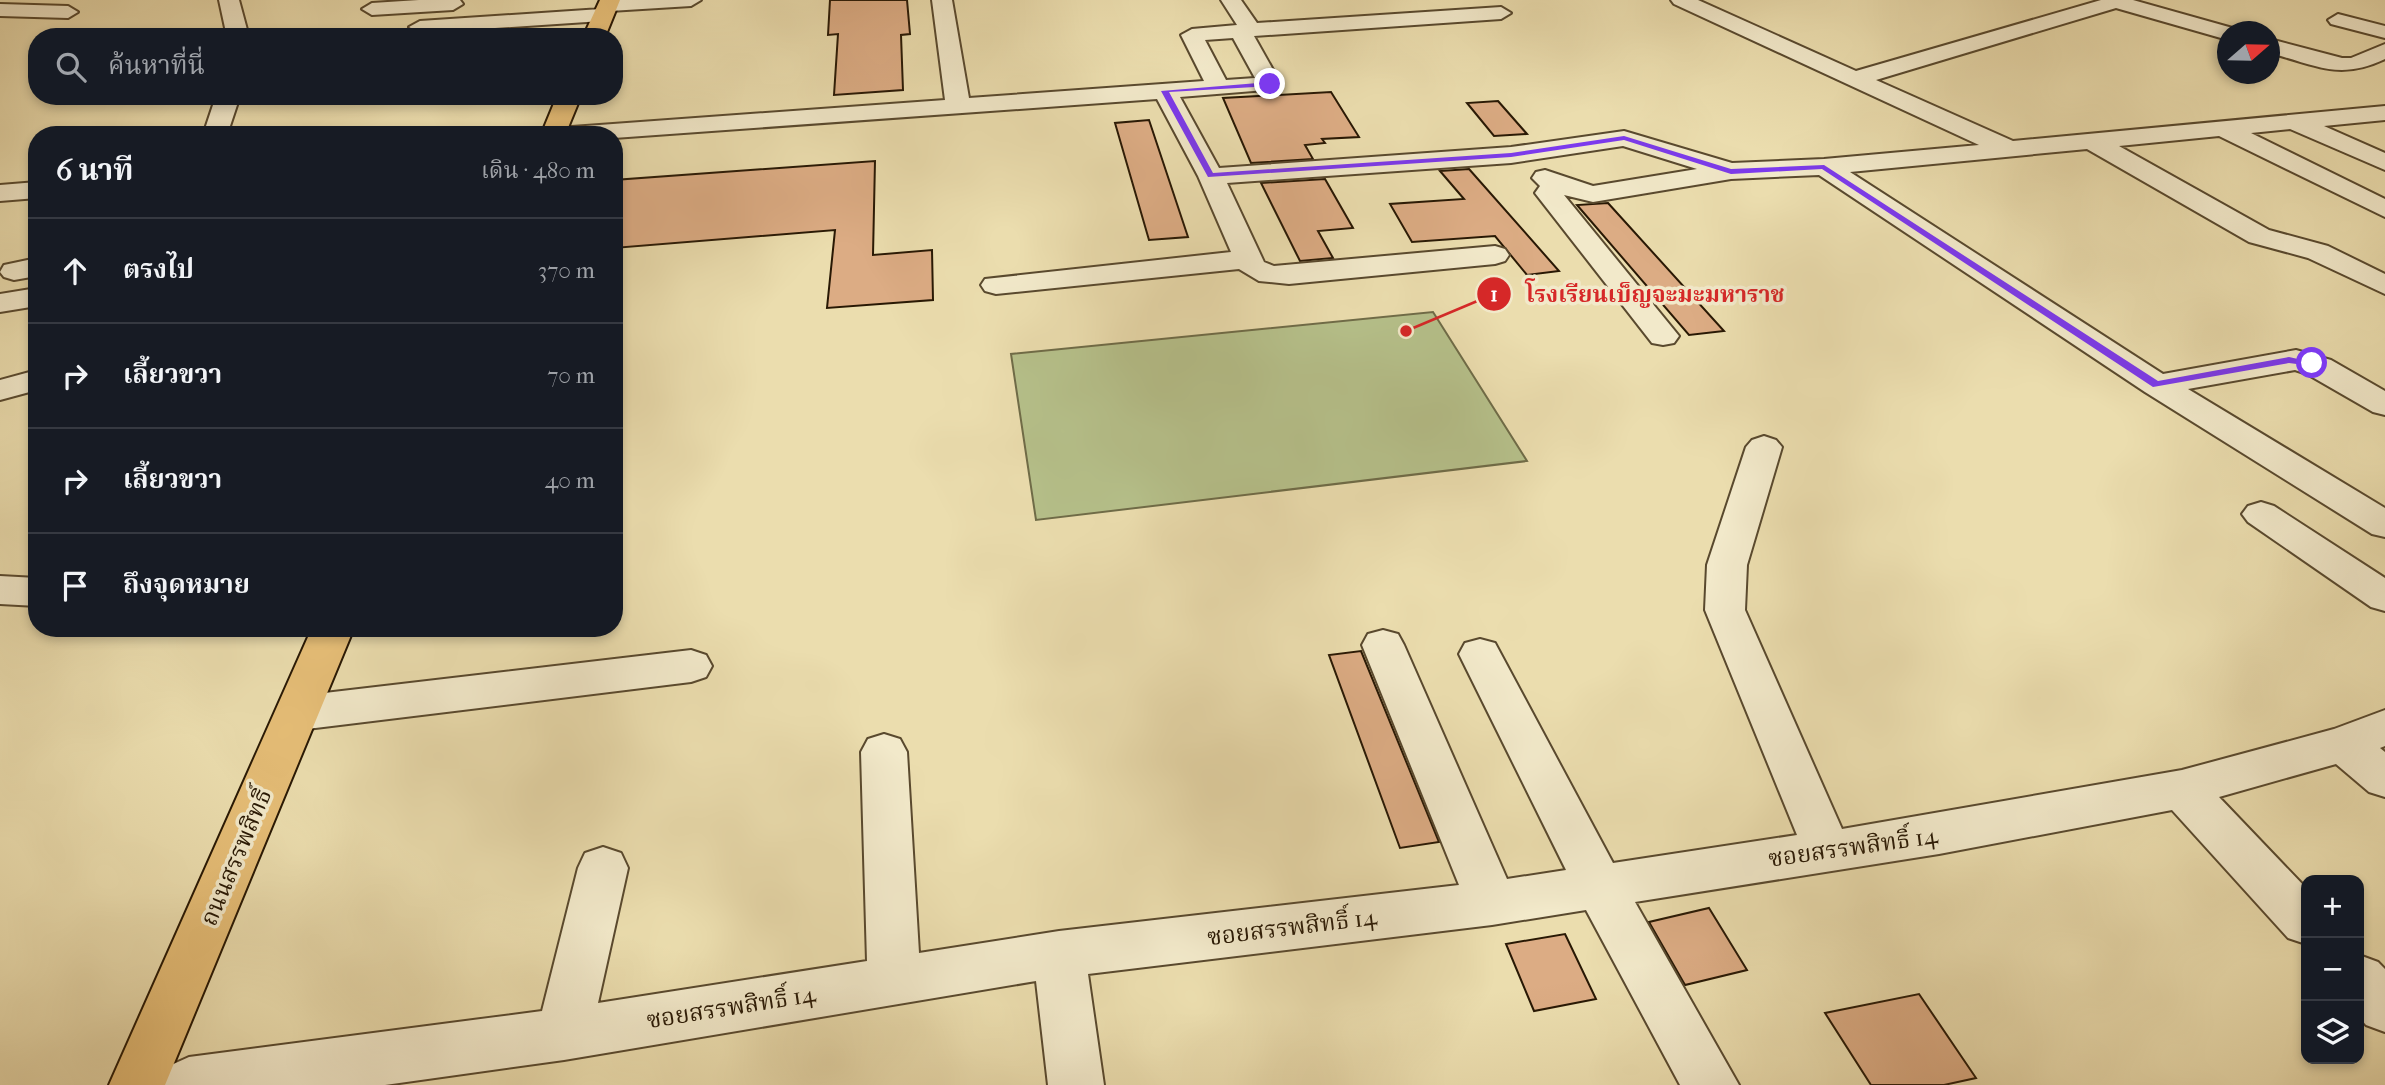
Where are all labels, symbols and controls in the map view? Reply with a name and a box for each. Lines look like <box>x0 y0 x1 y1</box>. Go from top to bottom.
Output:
north arrow <box>2217 21 2280 84</box>
search box <box>28 28 623 105</box>
icon: search <box>52 48 90 86</box>
text: ค้นหาที่นี่ <box>108 50 205 81</box>
route end <box>1254 68 1285 99</box>
text: 6 นาที <box>56 153 134 188</box>
text: เดิน · 480 m <box>481 157 595 184</box>
icon: ahead <box>56 252 94 290</box>
text: ตรงไป <box>123 254 194 285</box>
text: 370 m <box>538 257 595 284</box>
callout: โรงเรียนเบ็ญจะมะมหาราช <box>1477 272 1799 316</box>
text: โรงเรียนเบ็ญจะมะมหาราช <box>1525 278 1785 308</box>
text: 1 <box>1490 282 1498 306</box>
route start <box>2296 347 2327 378</box>
icon: right <box>56 357 94 395</box>
text: เลี้ยวขวา <box>123 359 222 390</box>
text: 70 m <box>547 362 595 389</box>
icon: right <box>56 462 94 500</box>
text: เลี้ยวขวา <box>123 464 222 495</box>
text: 40 m <box>545 467 595 494</box>
icon: arrive <box>56 567 94 605</box>
text: ถึงจุดหมาย <box>123 569 250 600</box>
street label: ถนนสรรพสิทธิ์ <box>191 781 278 930</box>
street label: ซอยสรรพสิทธิ์ 14 <box>1766 818 1940 873</box>
map controls <box>2301 875 2364 1064</box>
button: + <box>2301 875 2364 938</box>
street label: ซอยสรรพสิทธิ์ 14 <box>1205 899 1379 951</box>
button: − <box>2301 938 2364 1001</box>
street label: ซอยสรรพสิทธิ์ 14 <box>644 976 818 1034</box>
button: layers <box>2301 1001 2364 1064</box>

